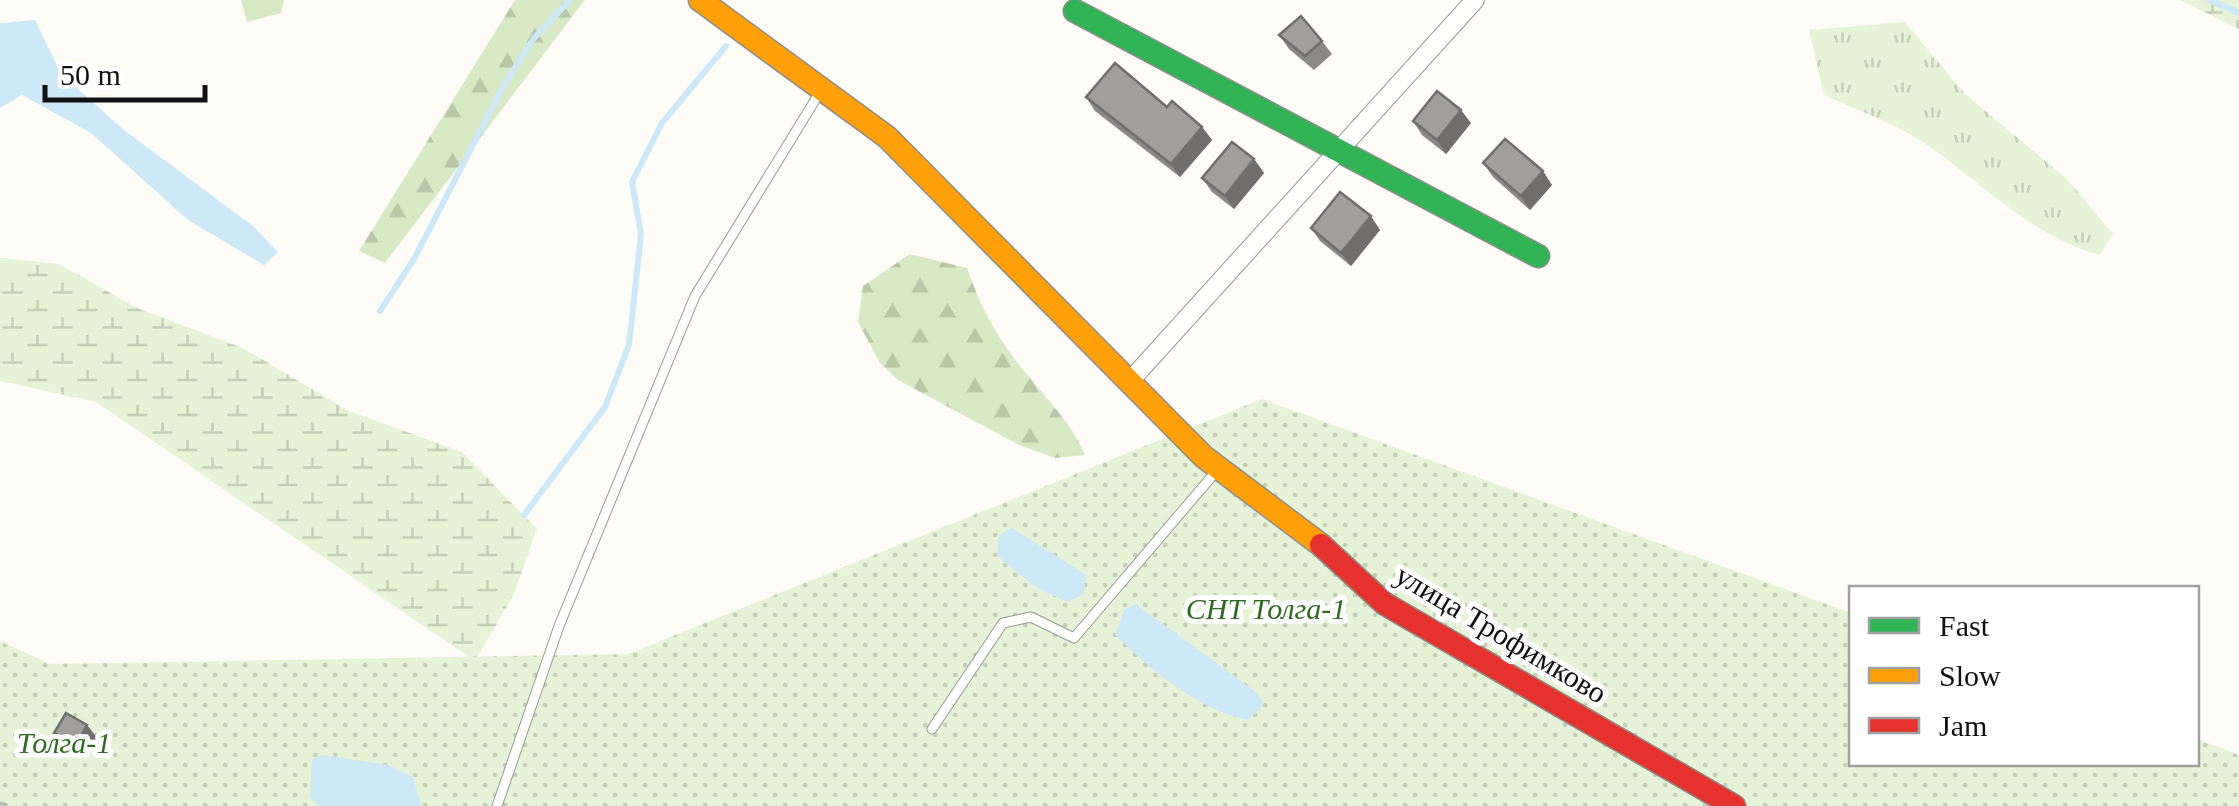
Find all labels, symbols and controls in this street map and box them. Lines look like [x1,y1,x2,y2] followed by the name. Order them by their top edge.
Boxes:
[45,40,205,102] scale bar
[60,58,121,91] text: 50 m
[1390,558,1613,710] street label: улица Трофимково
[1849,586,2199,766] legend
[1186,592,1346,625] park label: СНТ Толга-1
[1939,609,1990,642] text: Fast
[1939,659,2001,692] text: Slow
[1939,709,1987,742] text: Jam
[17,726,111,759] park label: Толга-1

